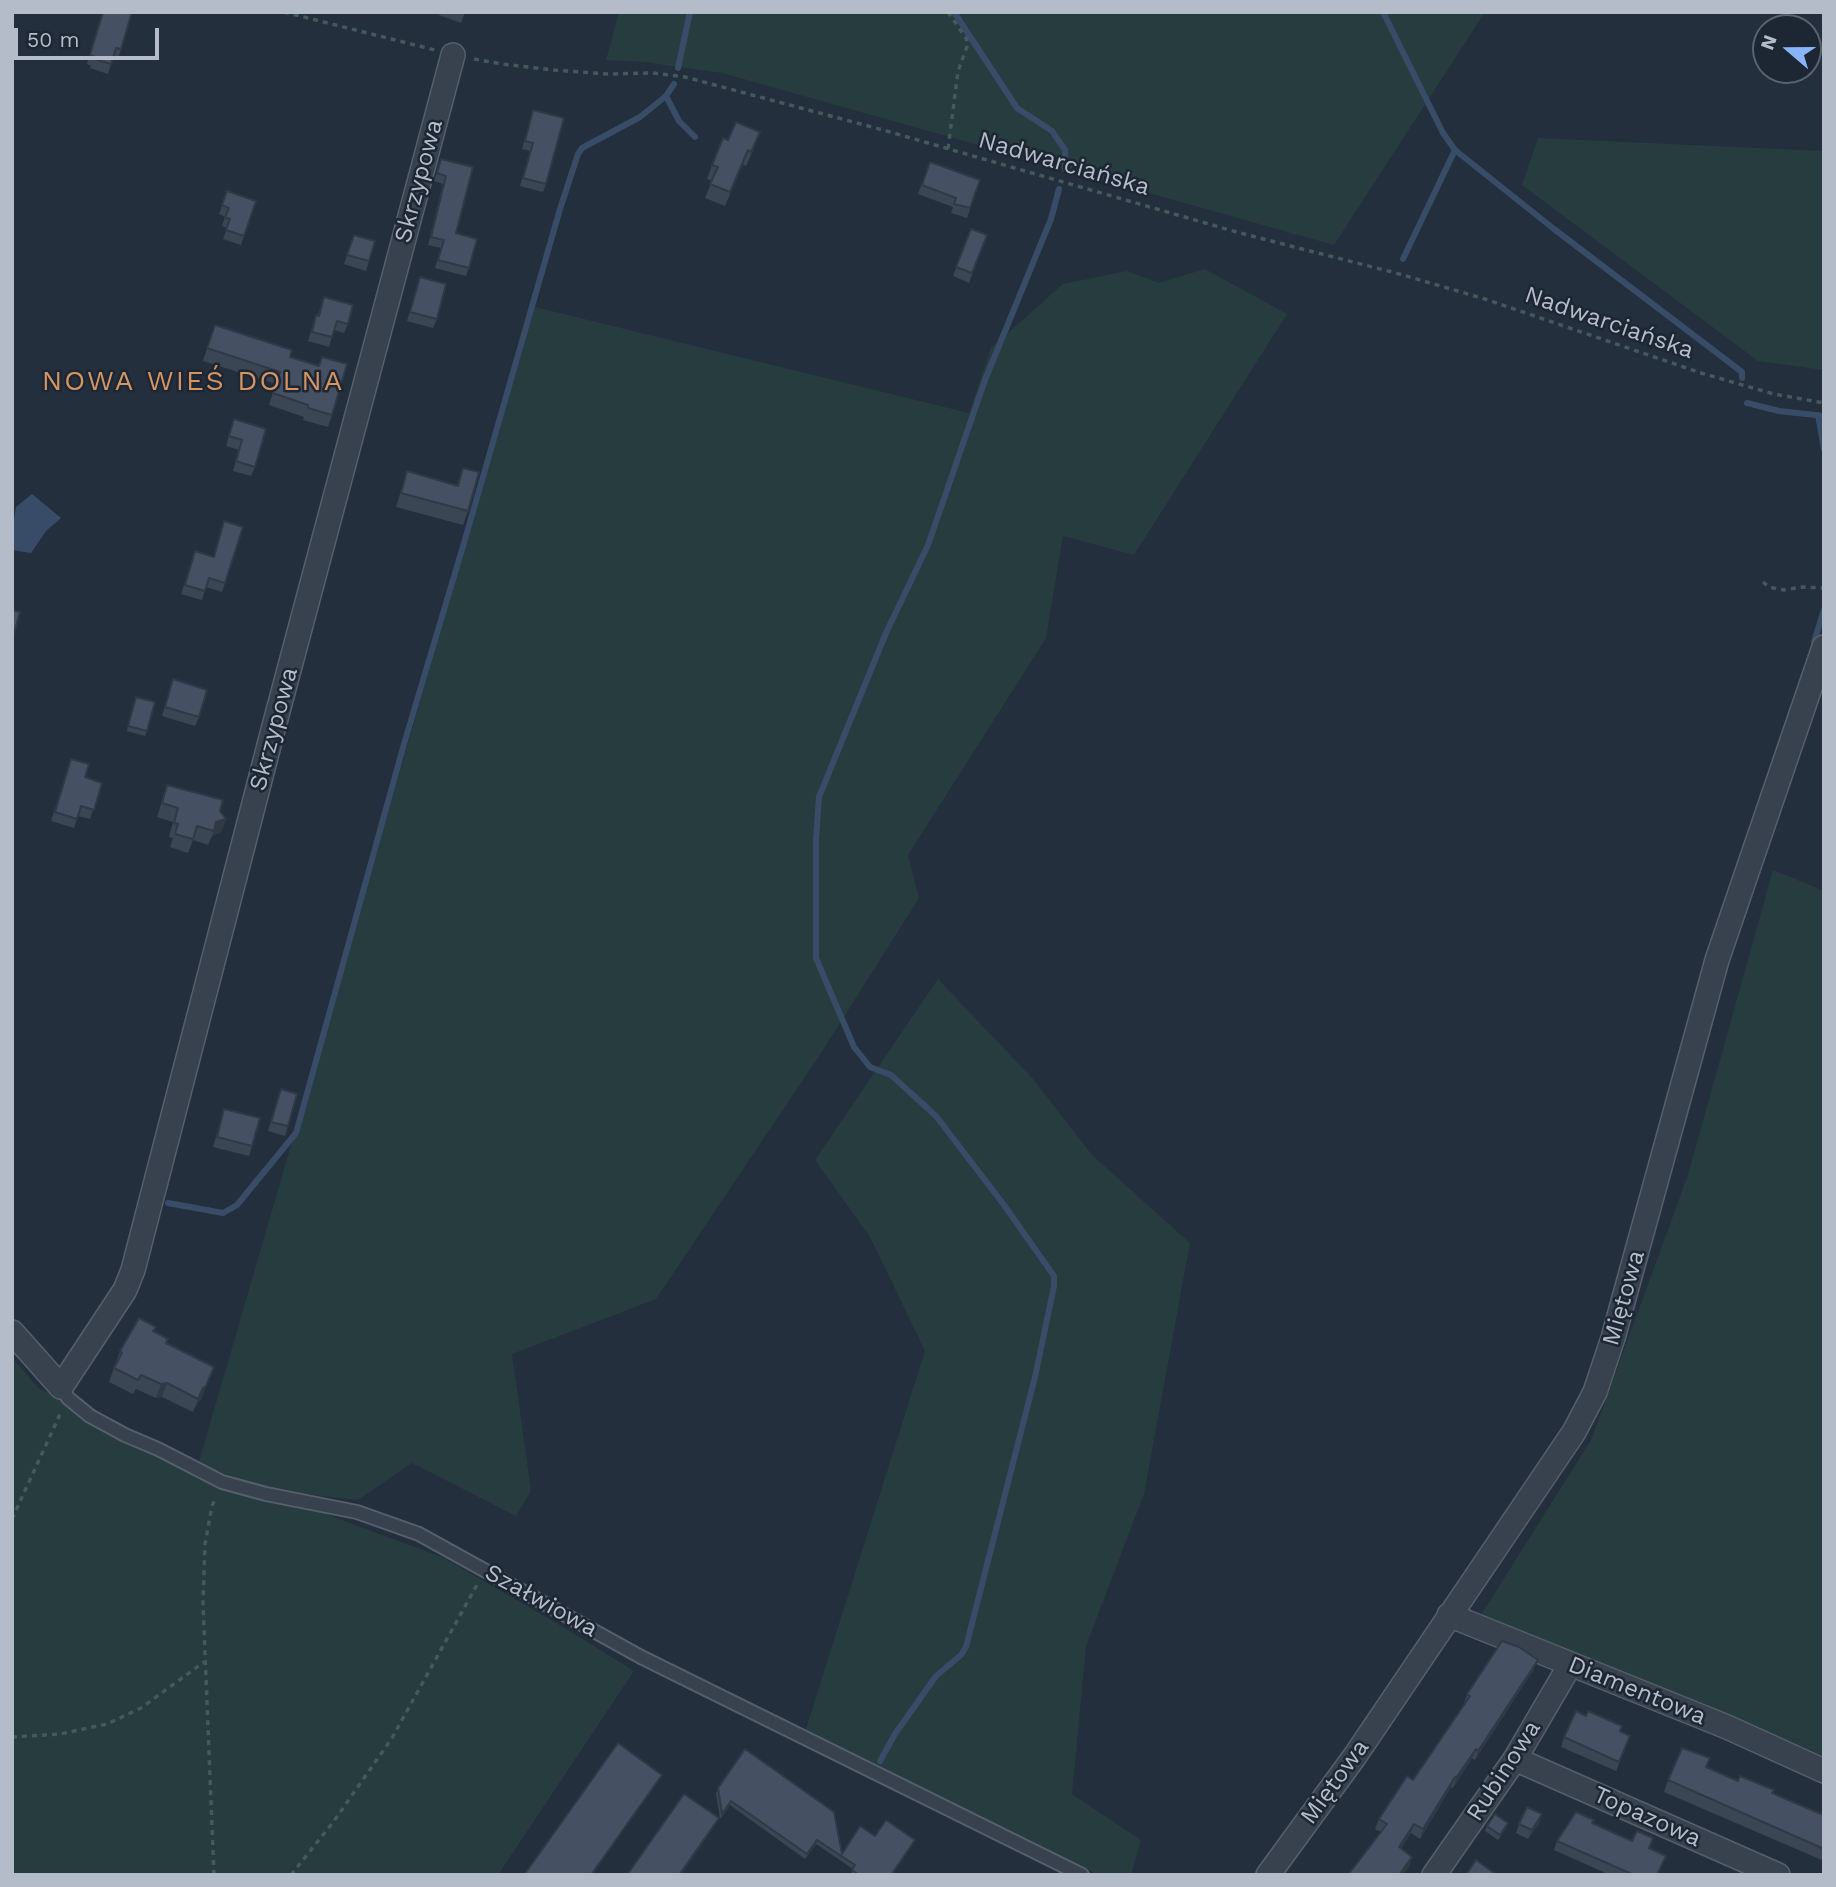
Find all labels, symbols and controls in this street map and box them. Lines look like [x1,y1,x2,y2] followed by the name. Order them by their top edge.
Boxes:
[18,14,163,58] scale bar
[1752,14,1822,84] north arrow
[27,27,79,52] text: 50 m
[1755,32,1782,53] text: N
[389,116,449,246] street label: Skrzypowa
[975,126,1153,202] street label: Nadwarciańska
[1521,281,1697,365] street label: Nadwarciańska
[44,365,342,399] district label: NOWA WIEŚ DOLNA
[244,664,304,794] street label: Skrzypowa
[1597,1247,1651,1349] street label: Miętowa
[480,1558,602,1644] street label: Szałwiowa
[1564,1650,1710,1732] street label: Diamentowa
[1461,1715,1547,1827] street label: Rubinowa
[1295,1734,1375,1830] street label: Miętowa
[1589,1780,1705,1854] street label: Topazowa

